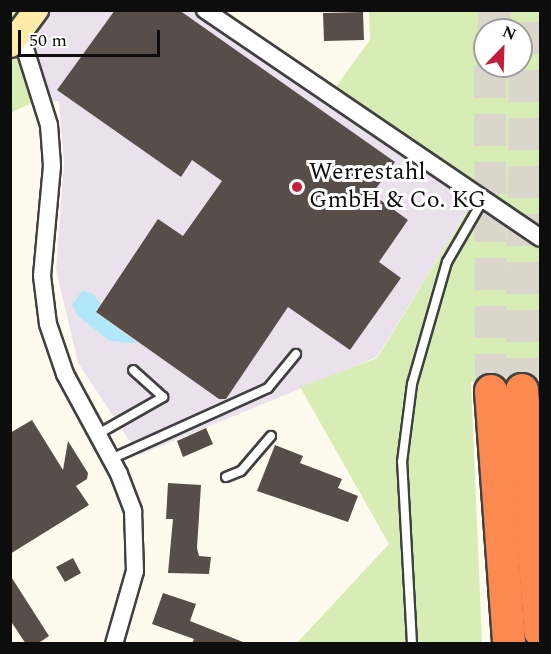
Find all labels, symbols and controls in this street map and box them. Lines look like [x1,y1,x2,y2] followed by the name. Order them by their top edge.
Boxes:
[21,18,164,56] scale bar
[473,18,533,78] north arrow
[499,20,520,47] text: N
[29,27,67,54] text: 50 m
[309,159,486,215] place label: Werrestahl GmbH & Co. KG
[290,180,304,194] marker: Werrestahl GmbH & Co. KG

